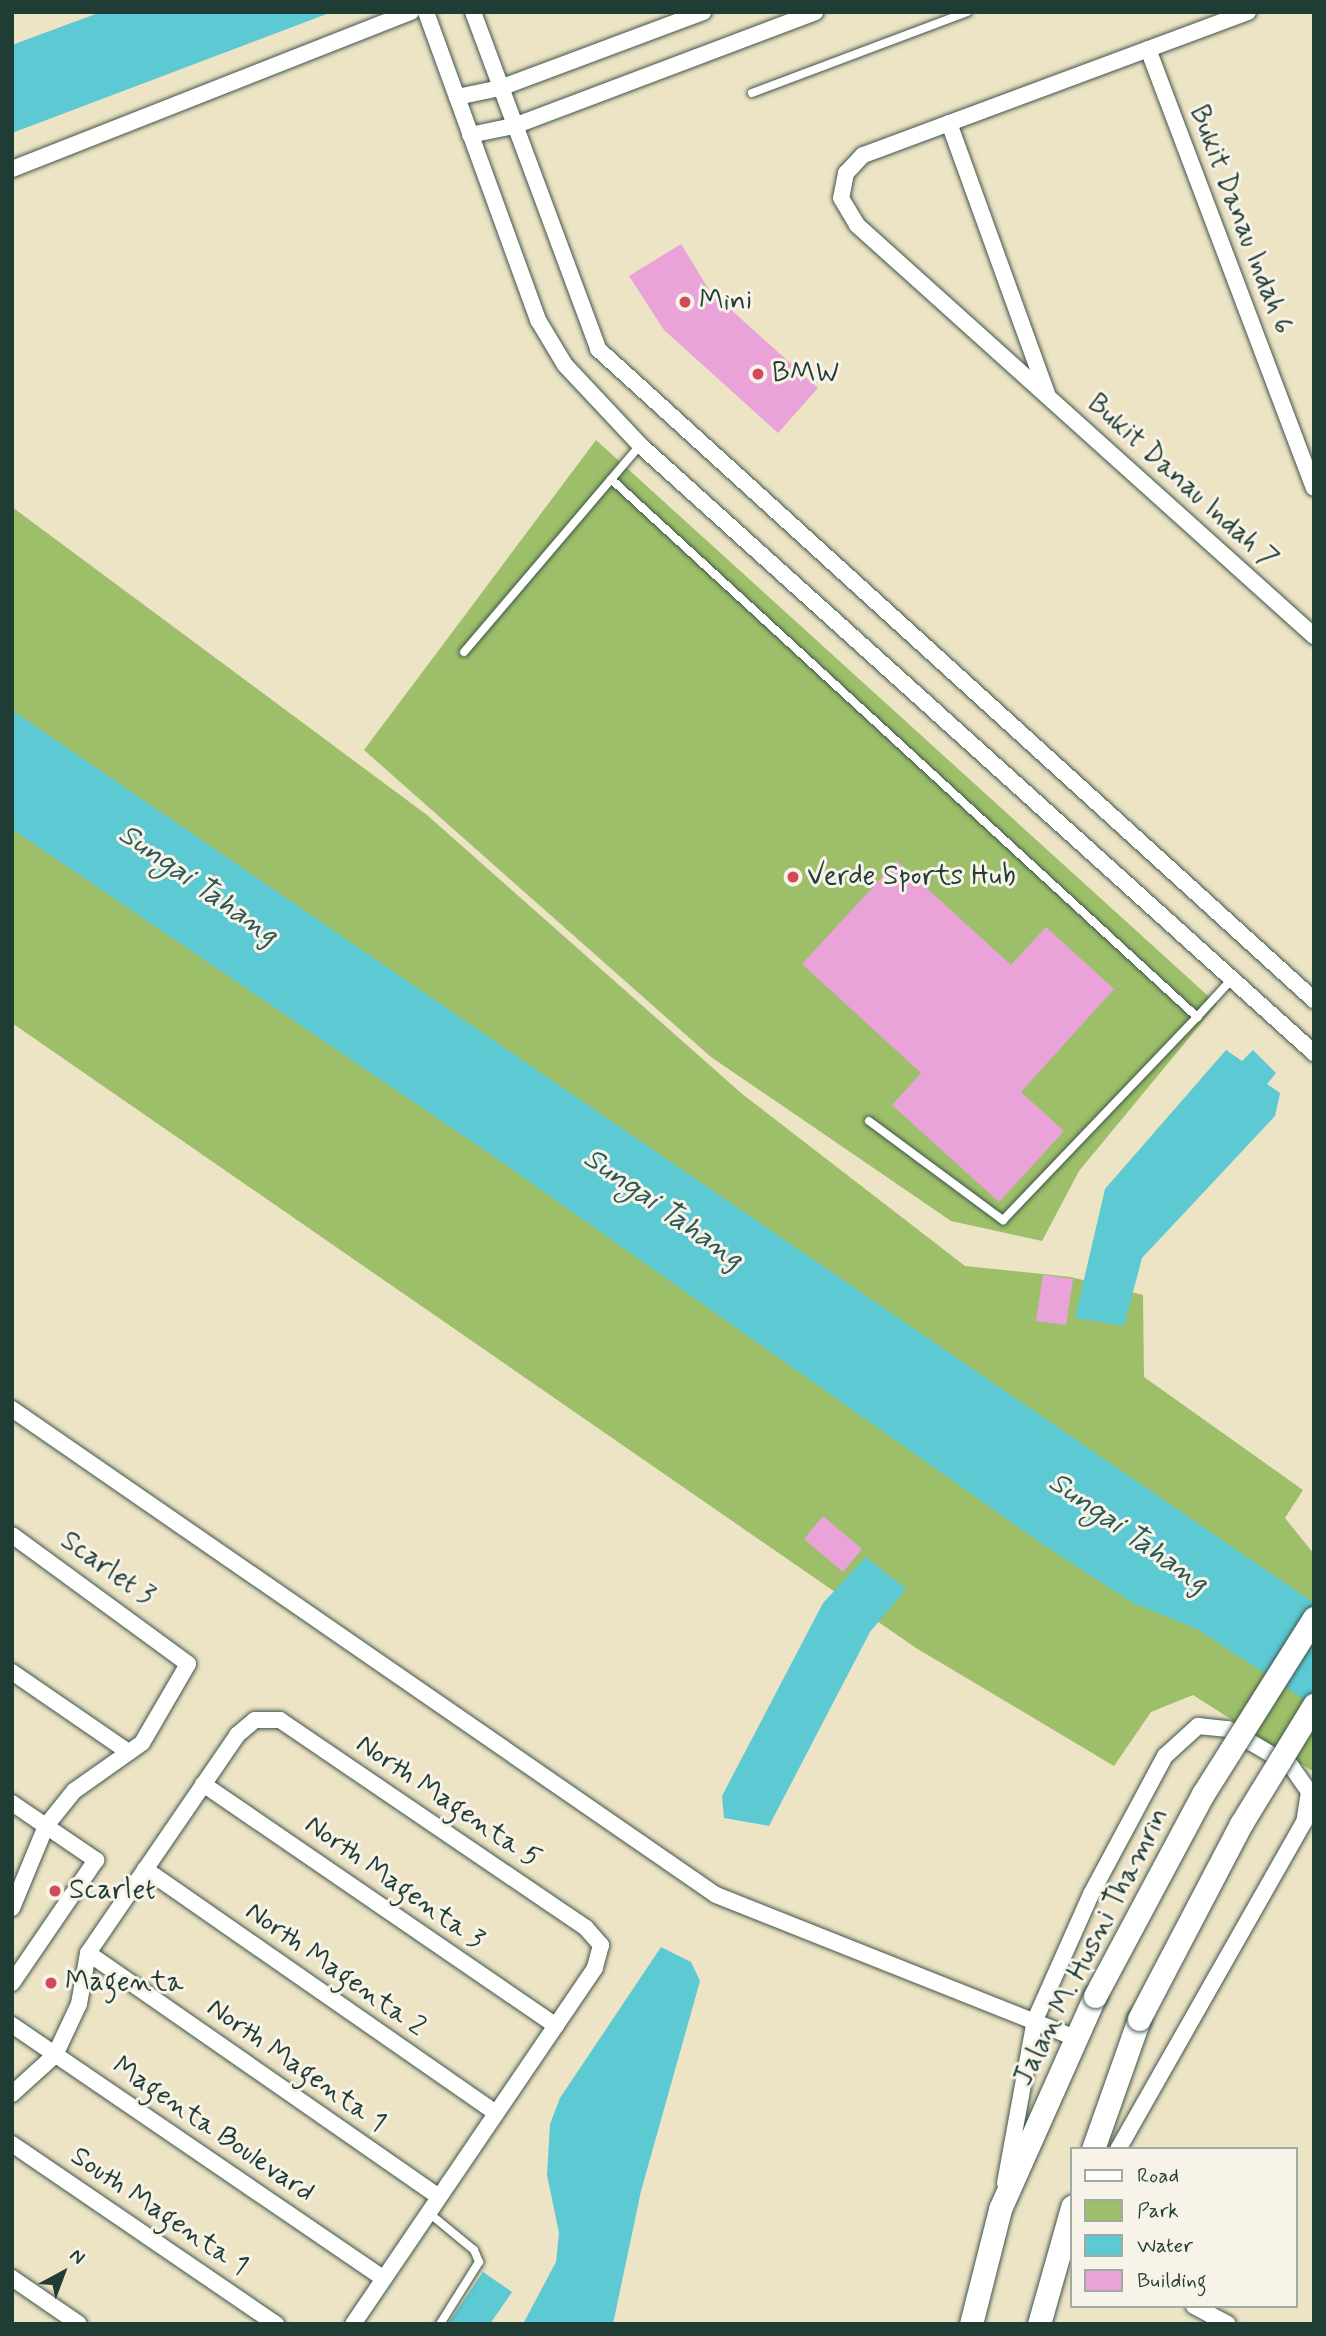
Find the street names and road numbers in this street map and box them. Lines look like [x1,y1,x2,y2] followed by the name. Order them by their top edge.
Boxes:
[1180,97,1300,343] street label: Bukit Danau Indah 6
[1077,385,1287,579] street label: Bukit Danau Indah 7
[54,1525,160,1613] street label: Scarlet 3
[349,1728,547,1876] street label: North Magenta 5
[1008,1803,1176,2091] street label: Jalan M. Husni Thamrin
[298,1809,490,1957] street label: North Magenta 3
[238,1895,432,2045] street label: North Magenta 2
[200,1992,392,2140] street label: North Magenta 1
[105,2050,321,2210] street label: Magenta Boulevard
[64,2140,254,2284] street label: South Magenta 1

